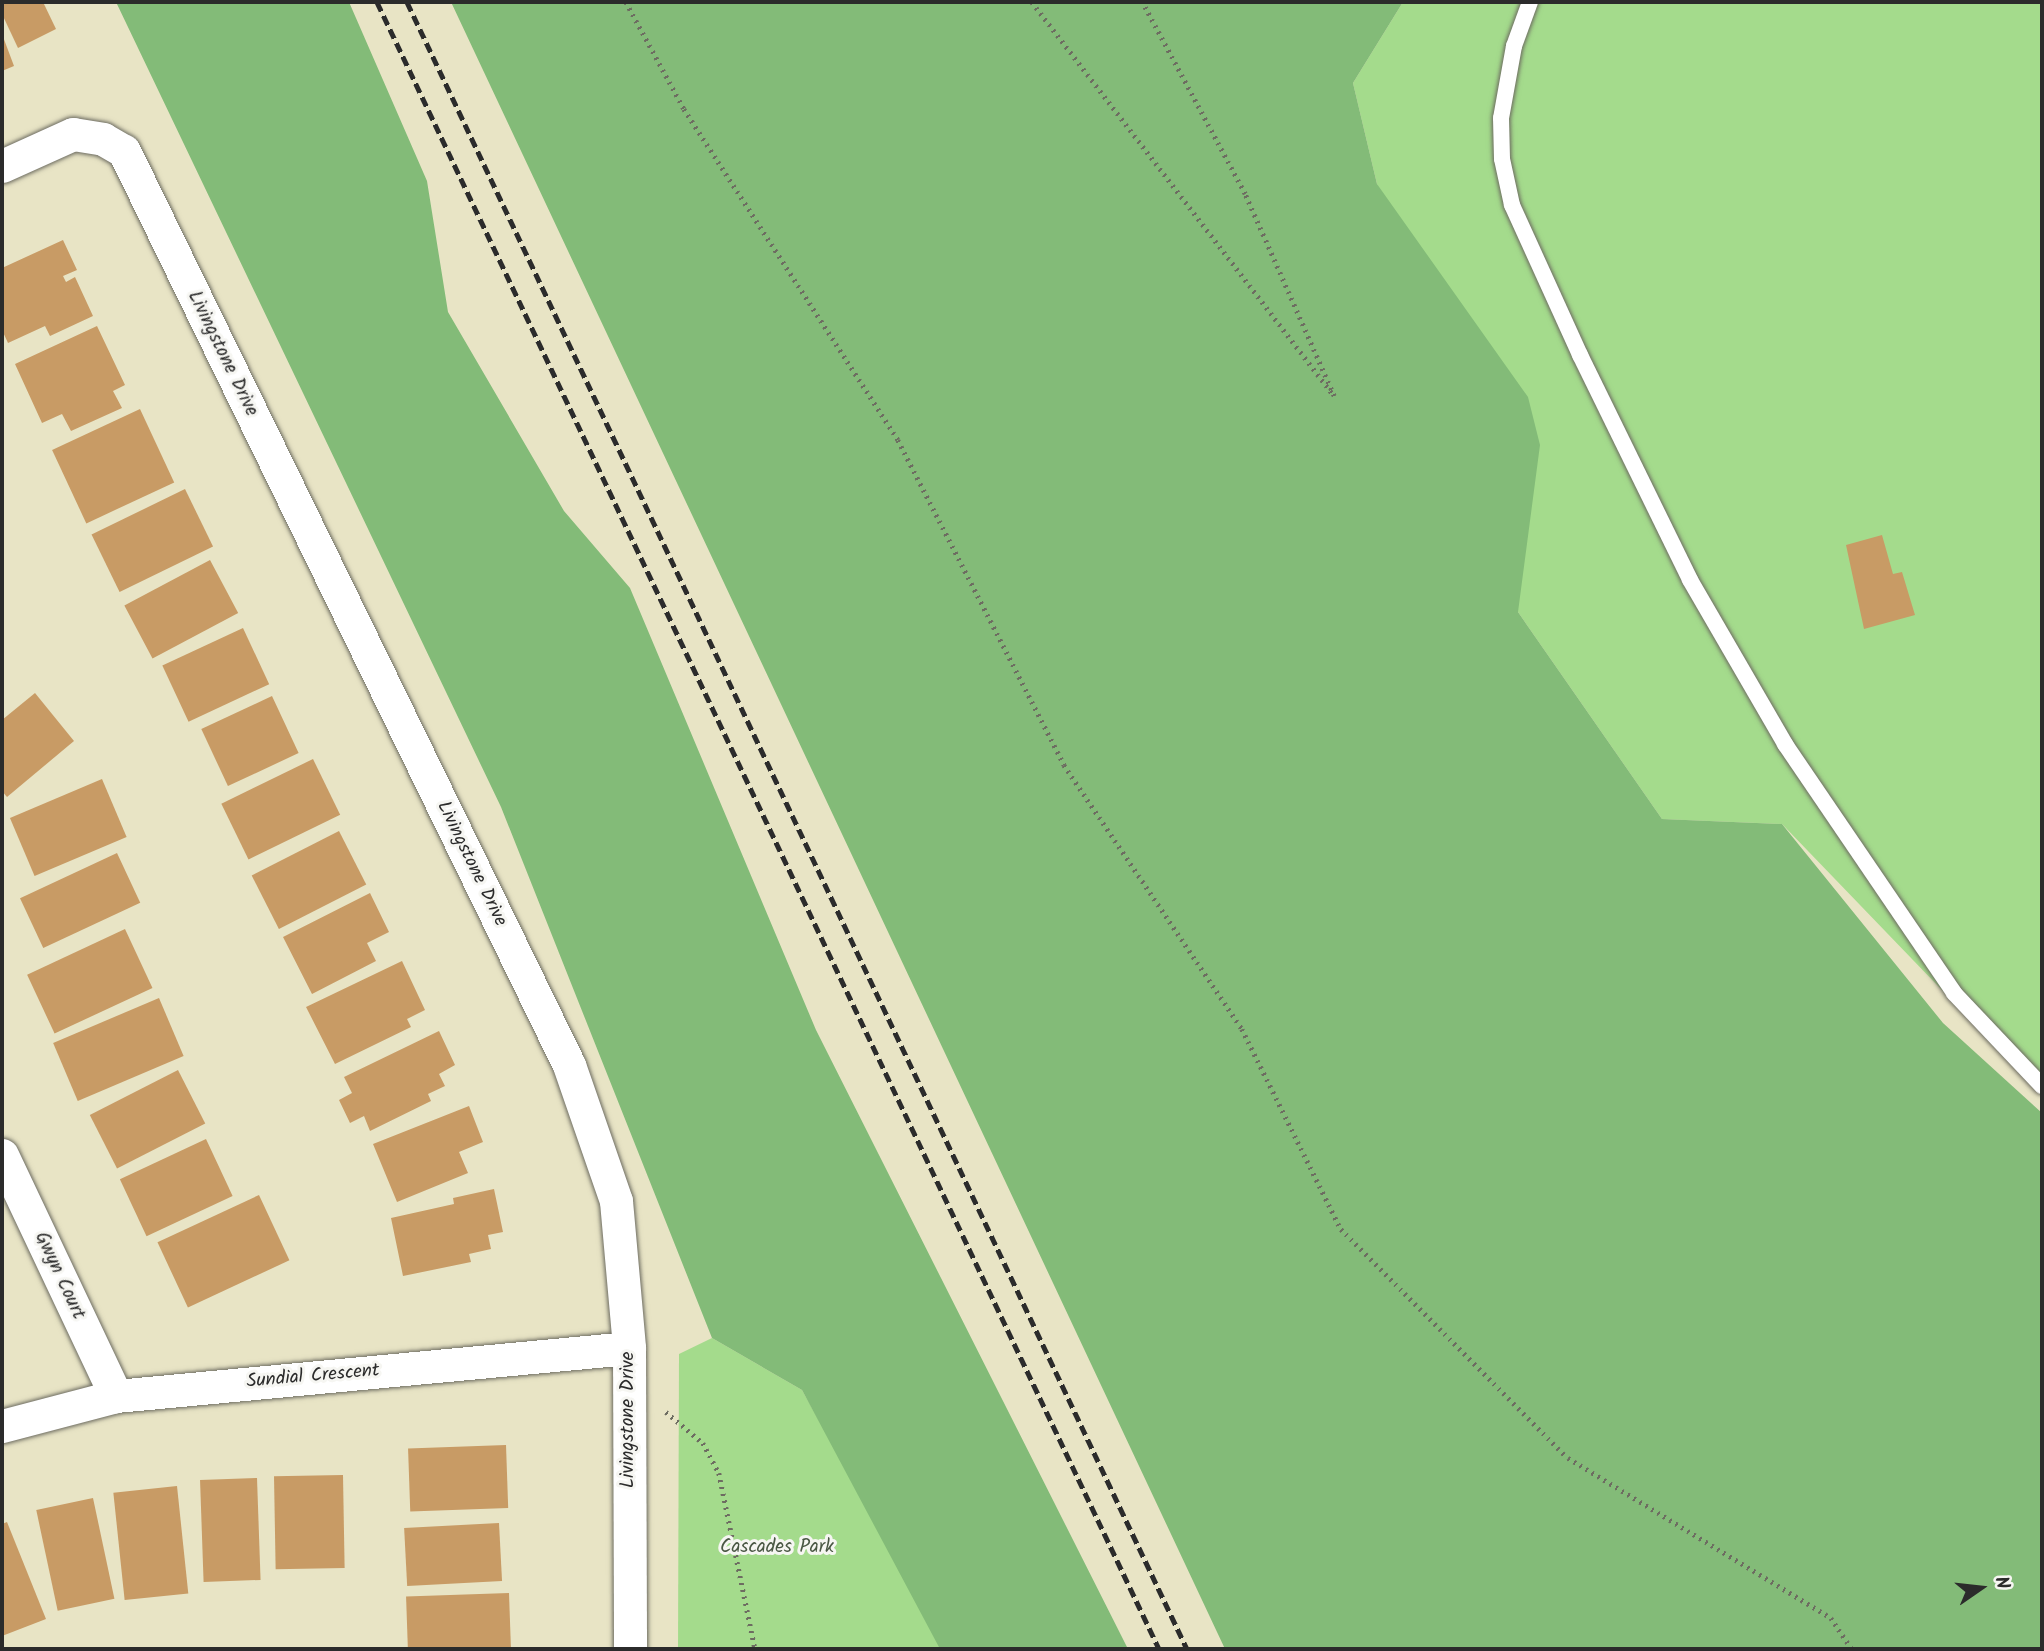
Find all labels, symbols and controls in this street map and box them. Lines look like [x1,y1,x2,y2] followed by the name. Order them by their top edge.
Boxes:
[182,288,262,420] street label: Livingstone Drive
[431,798,511,930] street label: Livingstone Drive
[29,1229,89,1323] street label: Gwyn Court
[618,1352,640,1488] street label: Livingstone Drive
[246,1360,380,1394] street label: Sundial Crescent
[720,1537,834,1559] park label: Cascades Park
[1946,1553,2016,1623] north arrow
[1985,1573,2017,1592] text: N

